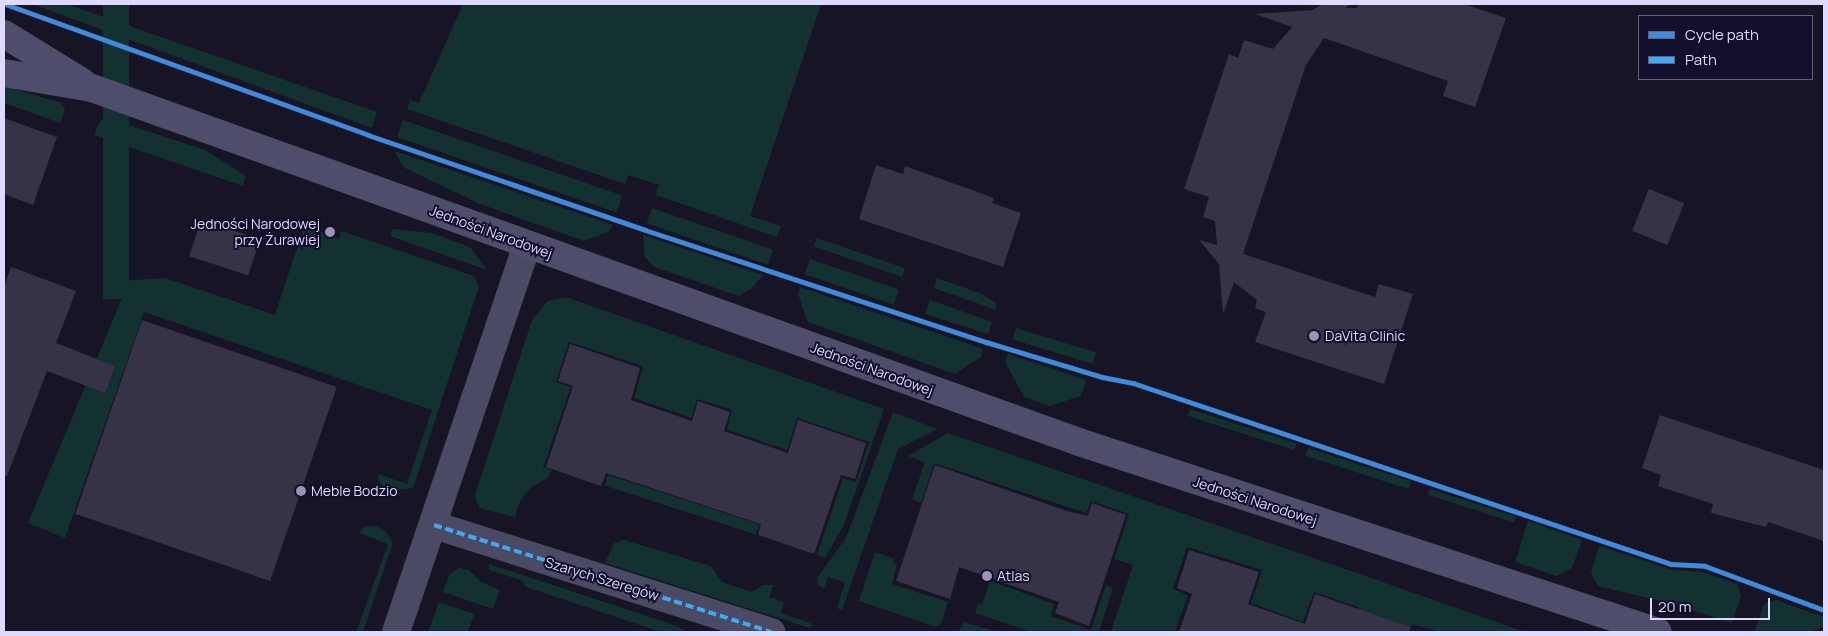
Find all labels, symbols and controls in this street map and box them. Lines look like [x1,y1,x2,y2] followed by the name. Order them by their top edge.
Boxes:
[1638,15,1813,80] legend
[1685,24,1759,45] text: Cycle path
[1685,49,1717,70] text: Path
[427,202,555,262] street label: Jedności Narodowej
[191,216,320,248] place label: Jedności Narodowej przy Żurawiej
[324,226,336,238] marker: Jedności Narodowej przy Żurawiej
[1325,328,1405,344] place label: DaVita Clinic
[1307,329,1321,343] marker: DaVita Clinic
[808,339,936,399] street label: Jedności Narodowej
[1191,473,1319,529] street label: Jedności Narodowej
[311,483,398,499] place label: Meble Bodzio
[295,485,307,497] marker: Meble Bodzio
[543,554,661,604] street label: Szarych Szeregów
[997,568,1030,584] place label: Atlas
[981,570,993,582] marker: Atlas
[1653,588,1773,620] scale bar
[1658,596,1691,617] text: 20 m

